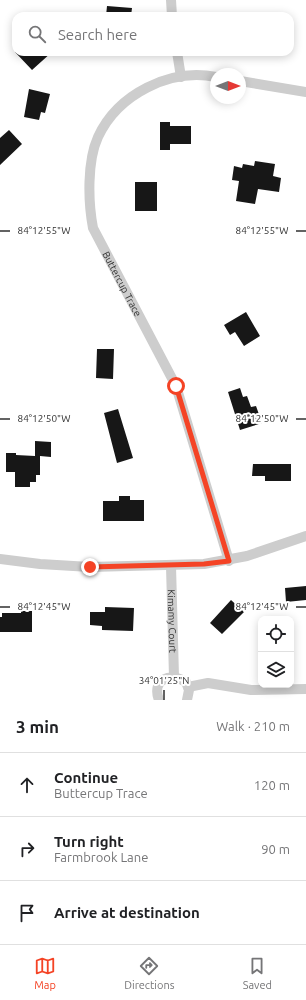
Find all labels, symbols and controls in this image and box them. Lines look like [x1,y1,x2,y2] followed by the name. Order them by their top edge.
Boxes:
[12,12,294,56] search box
[26,23,48,45] icon: search
[58,26,137,43] text: Search here
[210,68,246,104] north arrow
[18,225,70,236] text: 84°12'55"W
[236,225,288,236] text: 84°12'55"W
[100,249,143,318] street label: Buttercup Trace
[167,377,185,395] route start
[18,413,70,424] text: 84°12'50"W
[236,413,288,424] text: 84°12'50"W
[81,558,99,576] route end
[166,589,178,653] street label: Kimamy Court
[18,601,70,612] text: 84°12'45"W
[236,601,288,612] text: 84°12'45"W
[258,616,294,688] map controls
[258,616,294,652] button: locate
[258,652,294,688] button: layers
[139,675,189,686] text: 34°01'25"N
[16,717,59,736] text: 3 min
[216,719,290,733] text: Walk · 210 m
[54,769,118,786] text: Continue
[16,774,38,796] icon: ahead
[254,778,290,792] text: 120 m
[54,786,148,800] text: Buttercup Trace
[54,833,124,850] text: Turn right
[16,838,38,860] icon: right
[261,842,290,856] text: 90 m
[54,850,148,864] text: Farmbrook Lane
[16,902,38,924] icon: arrive
[54,904,200,921] text: Arrive at destination
[34,955,56,991] tab: Map
[124,955,174,991] tab: Directions
[243,955,272,991] tab: Saved

